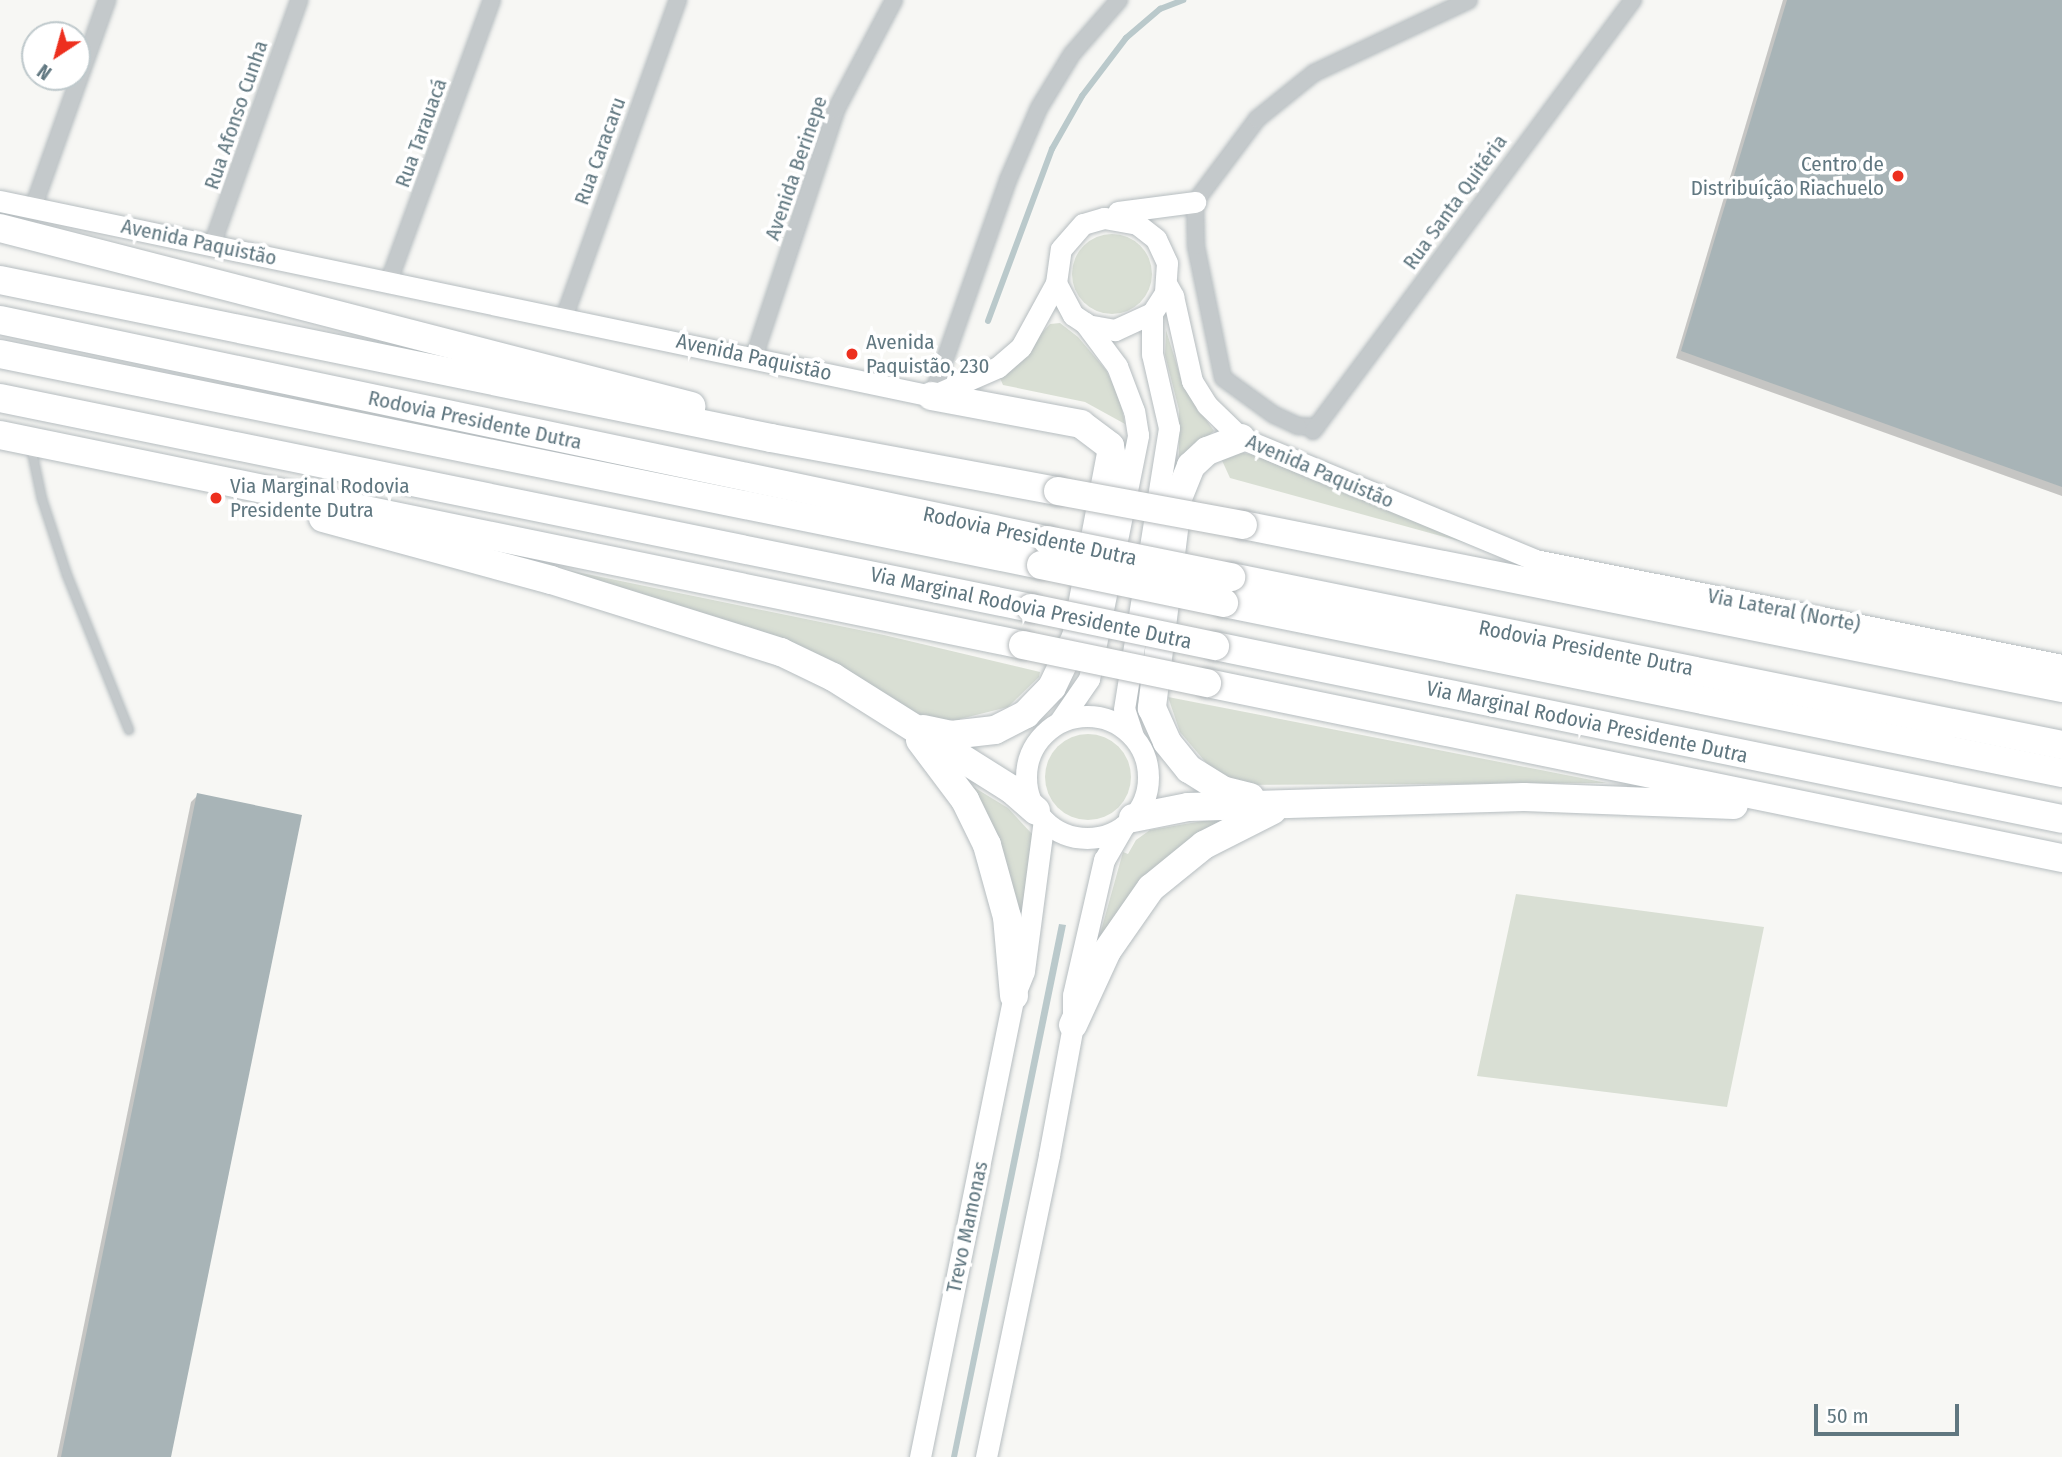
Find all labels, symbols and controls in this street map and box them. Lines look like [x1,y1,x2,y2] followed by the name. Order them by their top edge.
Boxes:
[21,21,91,91] north arrow
[199,37,273,193] street label: Rua Afonso Cunha
[33,59,56,84] text: N
[390,75,452,191] street label: Rua Tarauacá
[760,93,832,243] street label: Avenida Berinepe
[569,94,631,208] street label: Rua Caracaru
[1398,130,1512,274] street label: Rua Santa Quitéria
[1691,151,1884,201] place label: Centro de Distribuíção Riachuelo
[1890,168,1906,184] marker: Centro de Distribuíção Riachuelo
[119,213,279,271] street label: Avenida Paquistão
[674,328,834,386] street label: Avenida Paquistão
[866,329,989,379] place label: Avenida Paquistão, 230
[844,346,860,362] marker: Avenida Paquistão, 230
[366,385,584,455] street label: Rodovia Presidente Dutra
[1242,428,1398,514] street label: Avenida Paquistão
[230,473,410,523] place label: Via Marginal Rodovia Presidente Dutra
[208,490,224,506] marker: Via Marginal Rodovia Presidente Dutra
[921,501,1139,571] street label: Rodovia Presidente Dutra
[868,562,1194,654] street label: Via Marginal Rodovia Presidente Dutra
[1705,583,1863,637] street label: Via Lateral (Norte)
[1477,615,1695,681] street label: Rodovia Presidente Dutra
[1424,676,1750,768] street label: Via Marginal Rodovia Presidente Dutra
[941,1159,993,1295] street label: Trevo Mamonas
[1817,1390,1962,1434] scale bar
[1827,1403,1869,1429] text: 50 m

